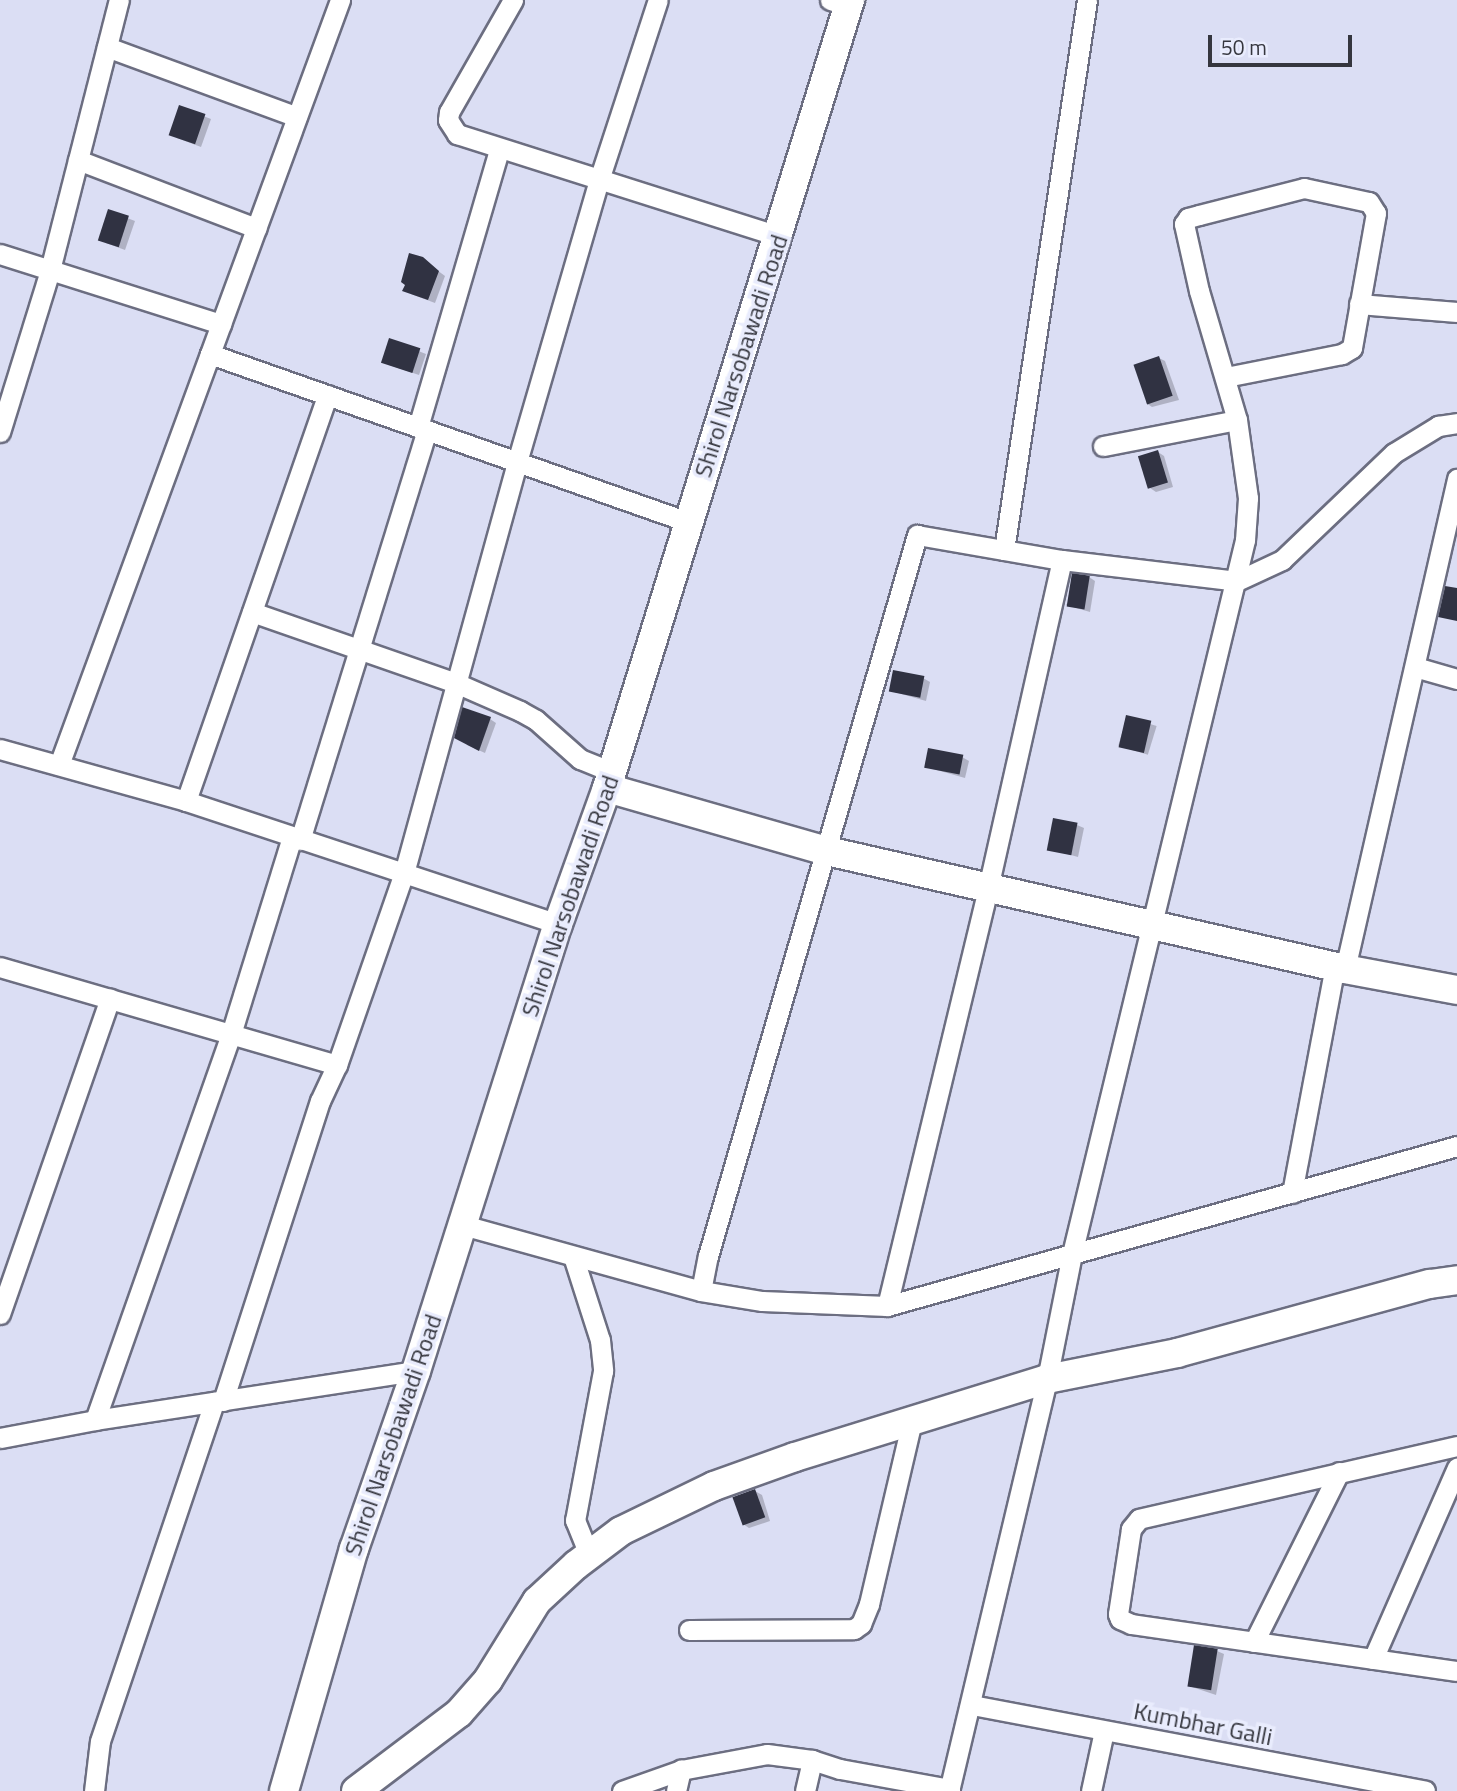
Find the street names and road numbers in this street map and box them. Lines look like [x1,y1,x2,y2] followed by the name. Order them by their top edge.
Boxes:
[688,231,794,481] street label: Shirol Narsobawadi Road
[515,772,625,1020] street label: Shirol Narsobawadi Road
[338,1311,448,1559] street label: Shirol Narsobawadi Road
[1131,1696,1275,1752] street label: Kumbhar Galli

